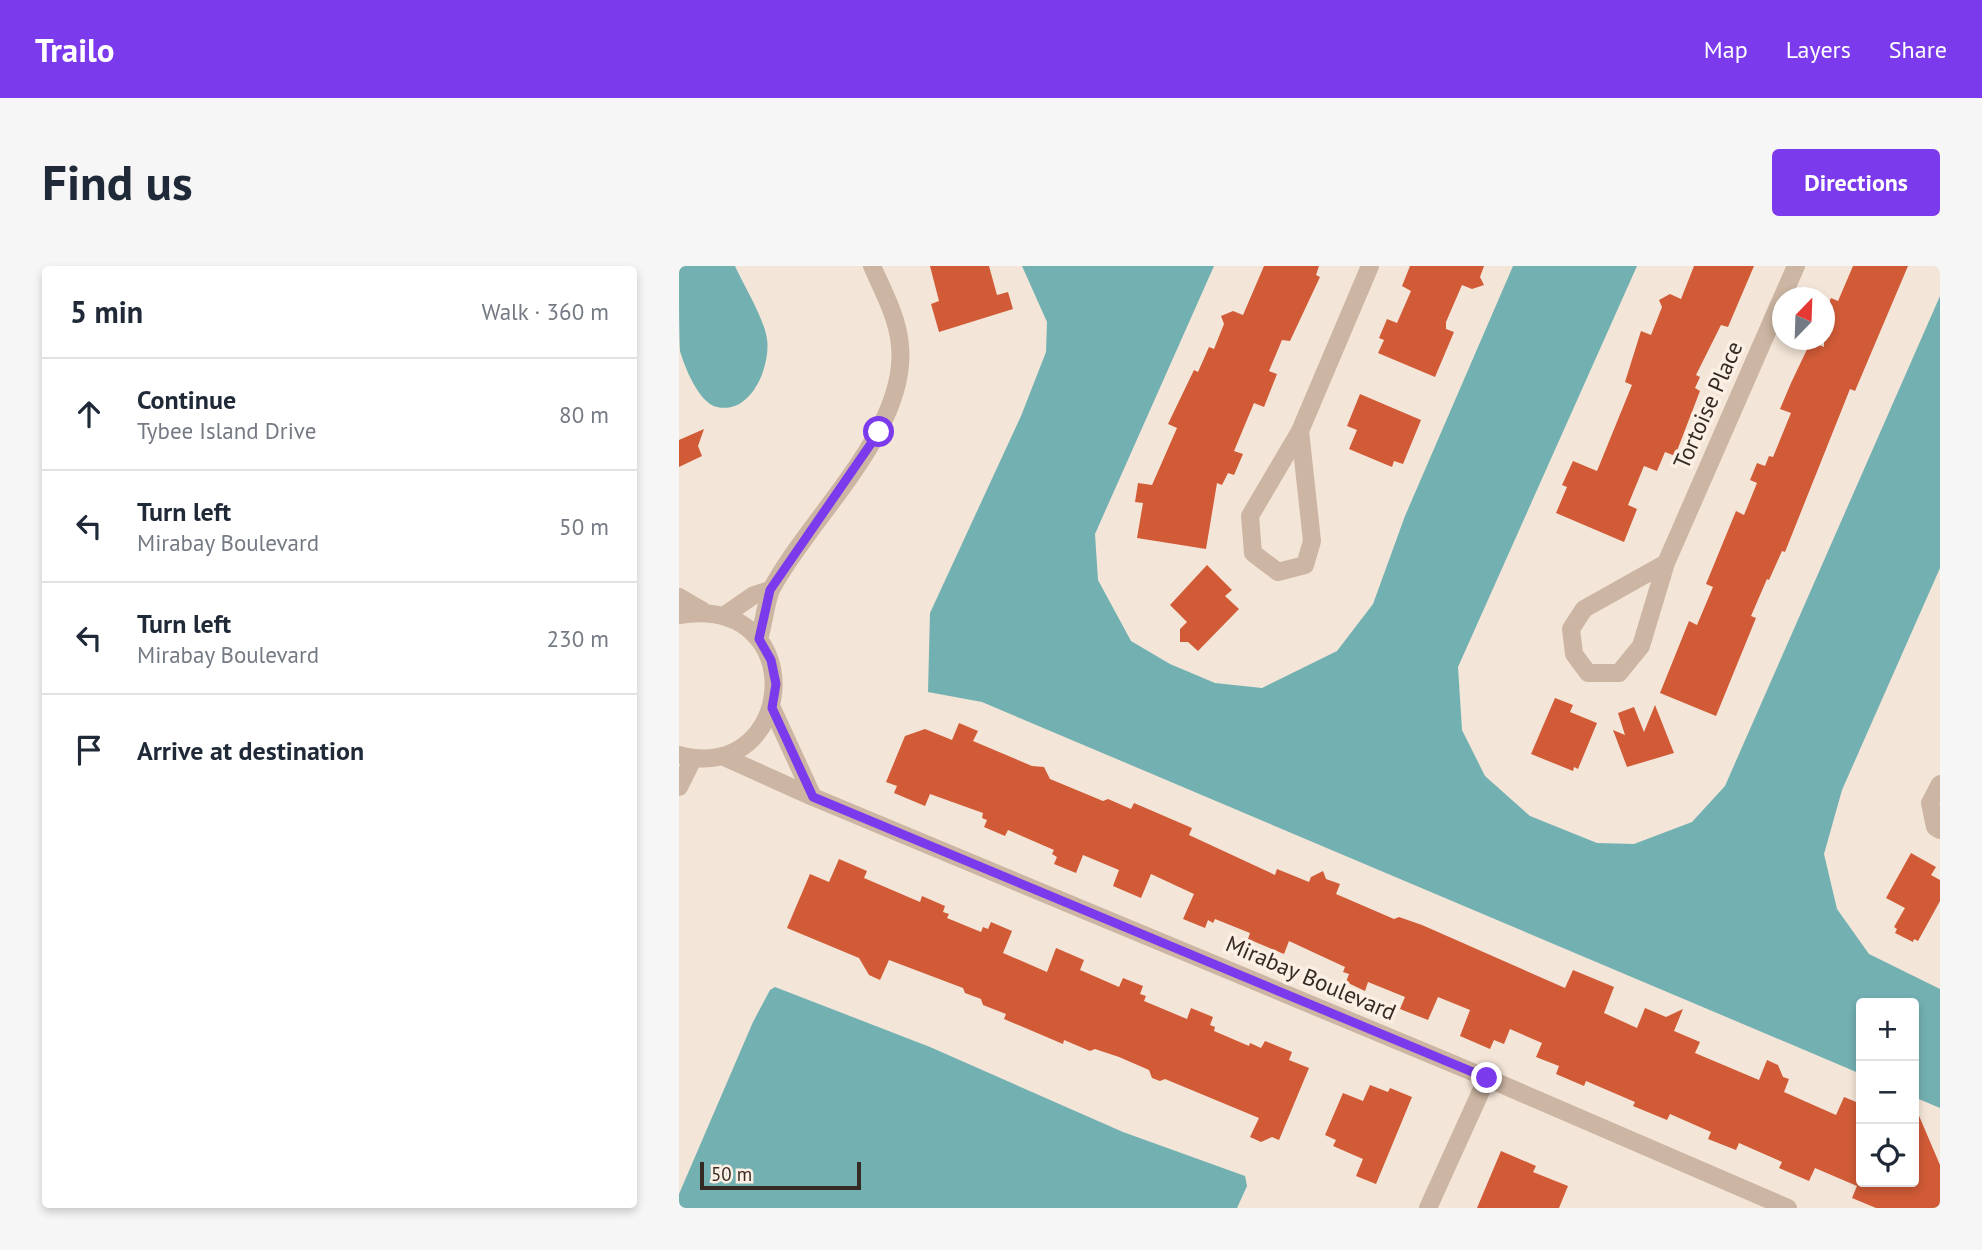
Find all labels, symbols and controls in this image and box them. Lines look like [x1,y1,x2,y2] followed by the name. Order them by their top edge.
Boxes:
[35,28,115,71] text: Trailo
[1704,34,1748,65] text: Map
[1786,34,1851,65] text: Layers
[1889,34,1947,65] text: Share
[1772,149,1940,216] button: Directions
[42,150,193,214] text: Find us
[1772,287,1835,350] north arrow
[70,292,143,331] text: 5 min
[482,297,609,326] text: Walk · 360 m
[1666,336,1749,473] street label: Tortoise Place
[137,383,236,416] text: Continue
[70,395,108,433] icon: ahead
[559,400,609,429] text: 80 m
[137,416,316,445] text: Tybee Island Drive
[863,416,894,447] route start
[137,495,231,528] text: Turn left
[70,507,108,545] icon: left
[559,512,609,541] text: 50 m
[137,528,319,557] text: Mirabay Boulevard
[137,607,231,640] text: Turn left
[70,619,108,657] icon: left
[547,624,609,653] text: 230 m
[137,640,319,669] text: Mirabay Boulevard
[70,731,108,769] icon: arrive
[137,734,364,767] text: Arrive at destination
[1222,929,1401,1026] street label: Mirabay Boulevard
[1856,998,1919,1187] map controls
[1856,998,1919,1061] button: +
[1856,1061,1919,1124] button: −
[1471,1062,1502,1093] route end
[1856,1124,1919,1187] button: locate
[700,1159,861,1191] scale bar
[711,1162,752,1186] text: 50 m

